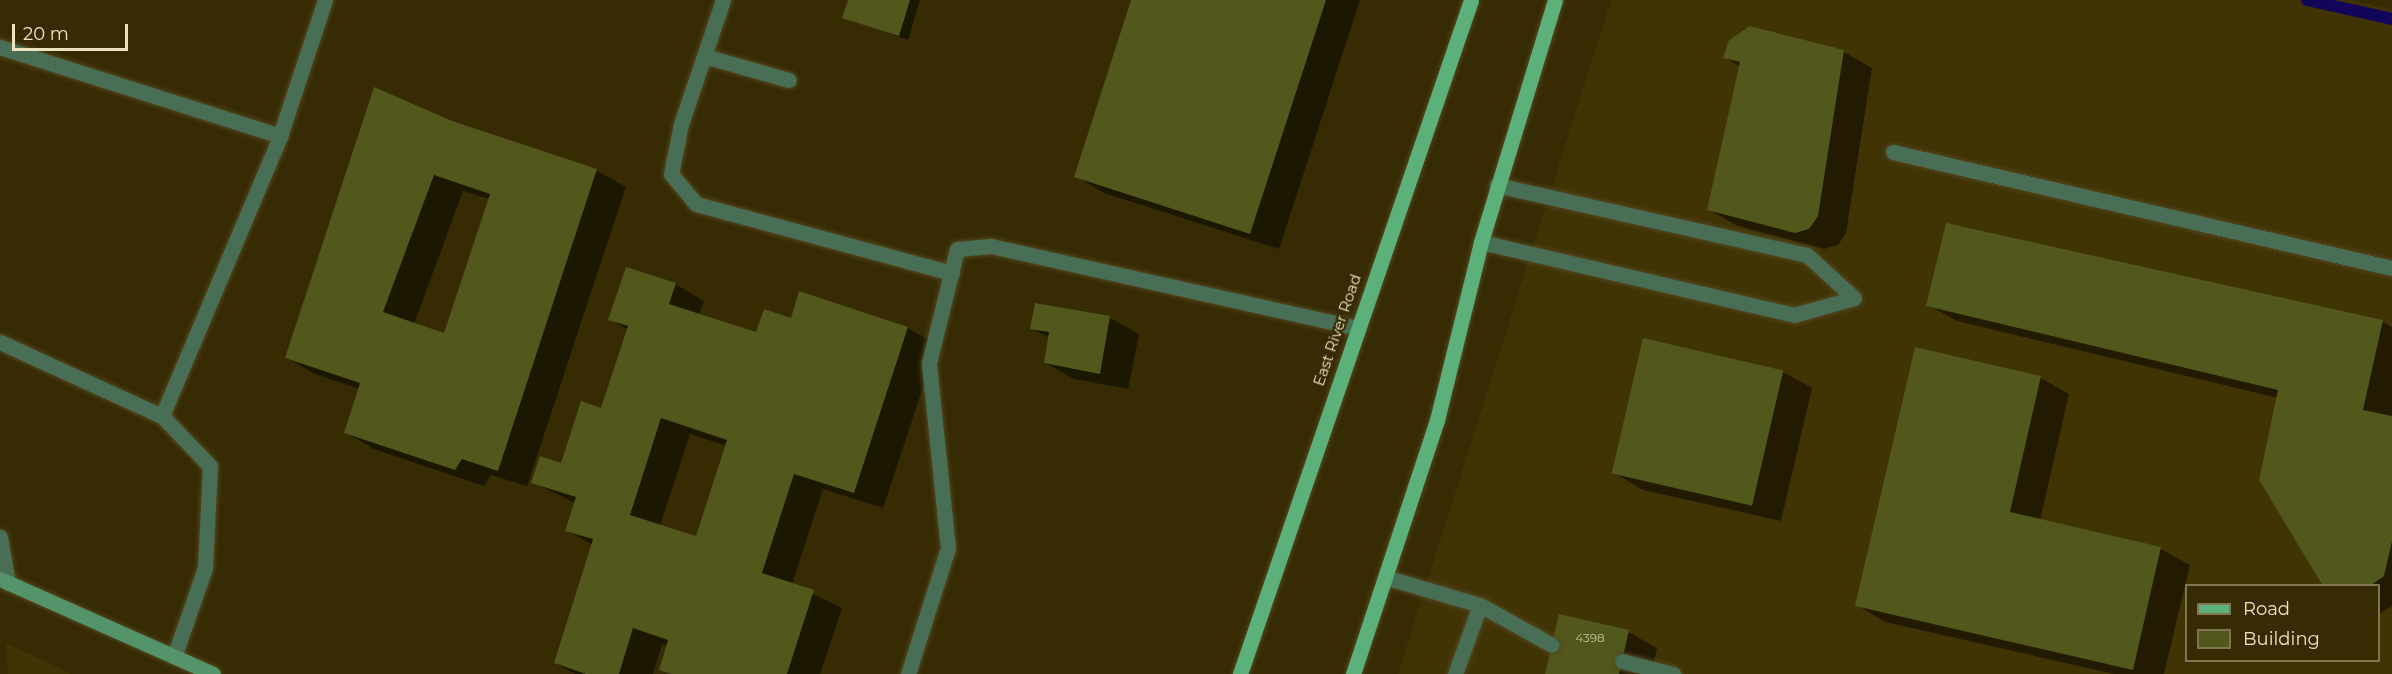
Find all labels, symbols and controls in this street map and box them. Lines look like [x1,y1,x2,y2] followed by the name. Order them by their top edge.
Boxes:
[15,12,130,50] scale bar
[23,23,69,45] text: 20 m
[1309,272,1365,388] street label: East River Road
[2185,584,2380,662] legend
[2243,598,2290,620] text: Road
[2243,628,2320,650] text: Building
[1575,631,1605,645] house number: 4398

